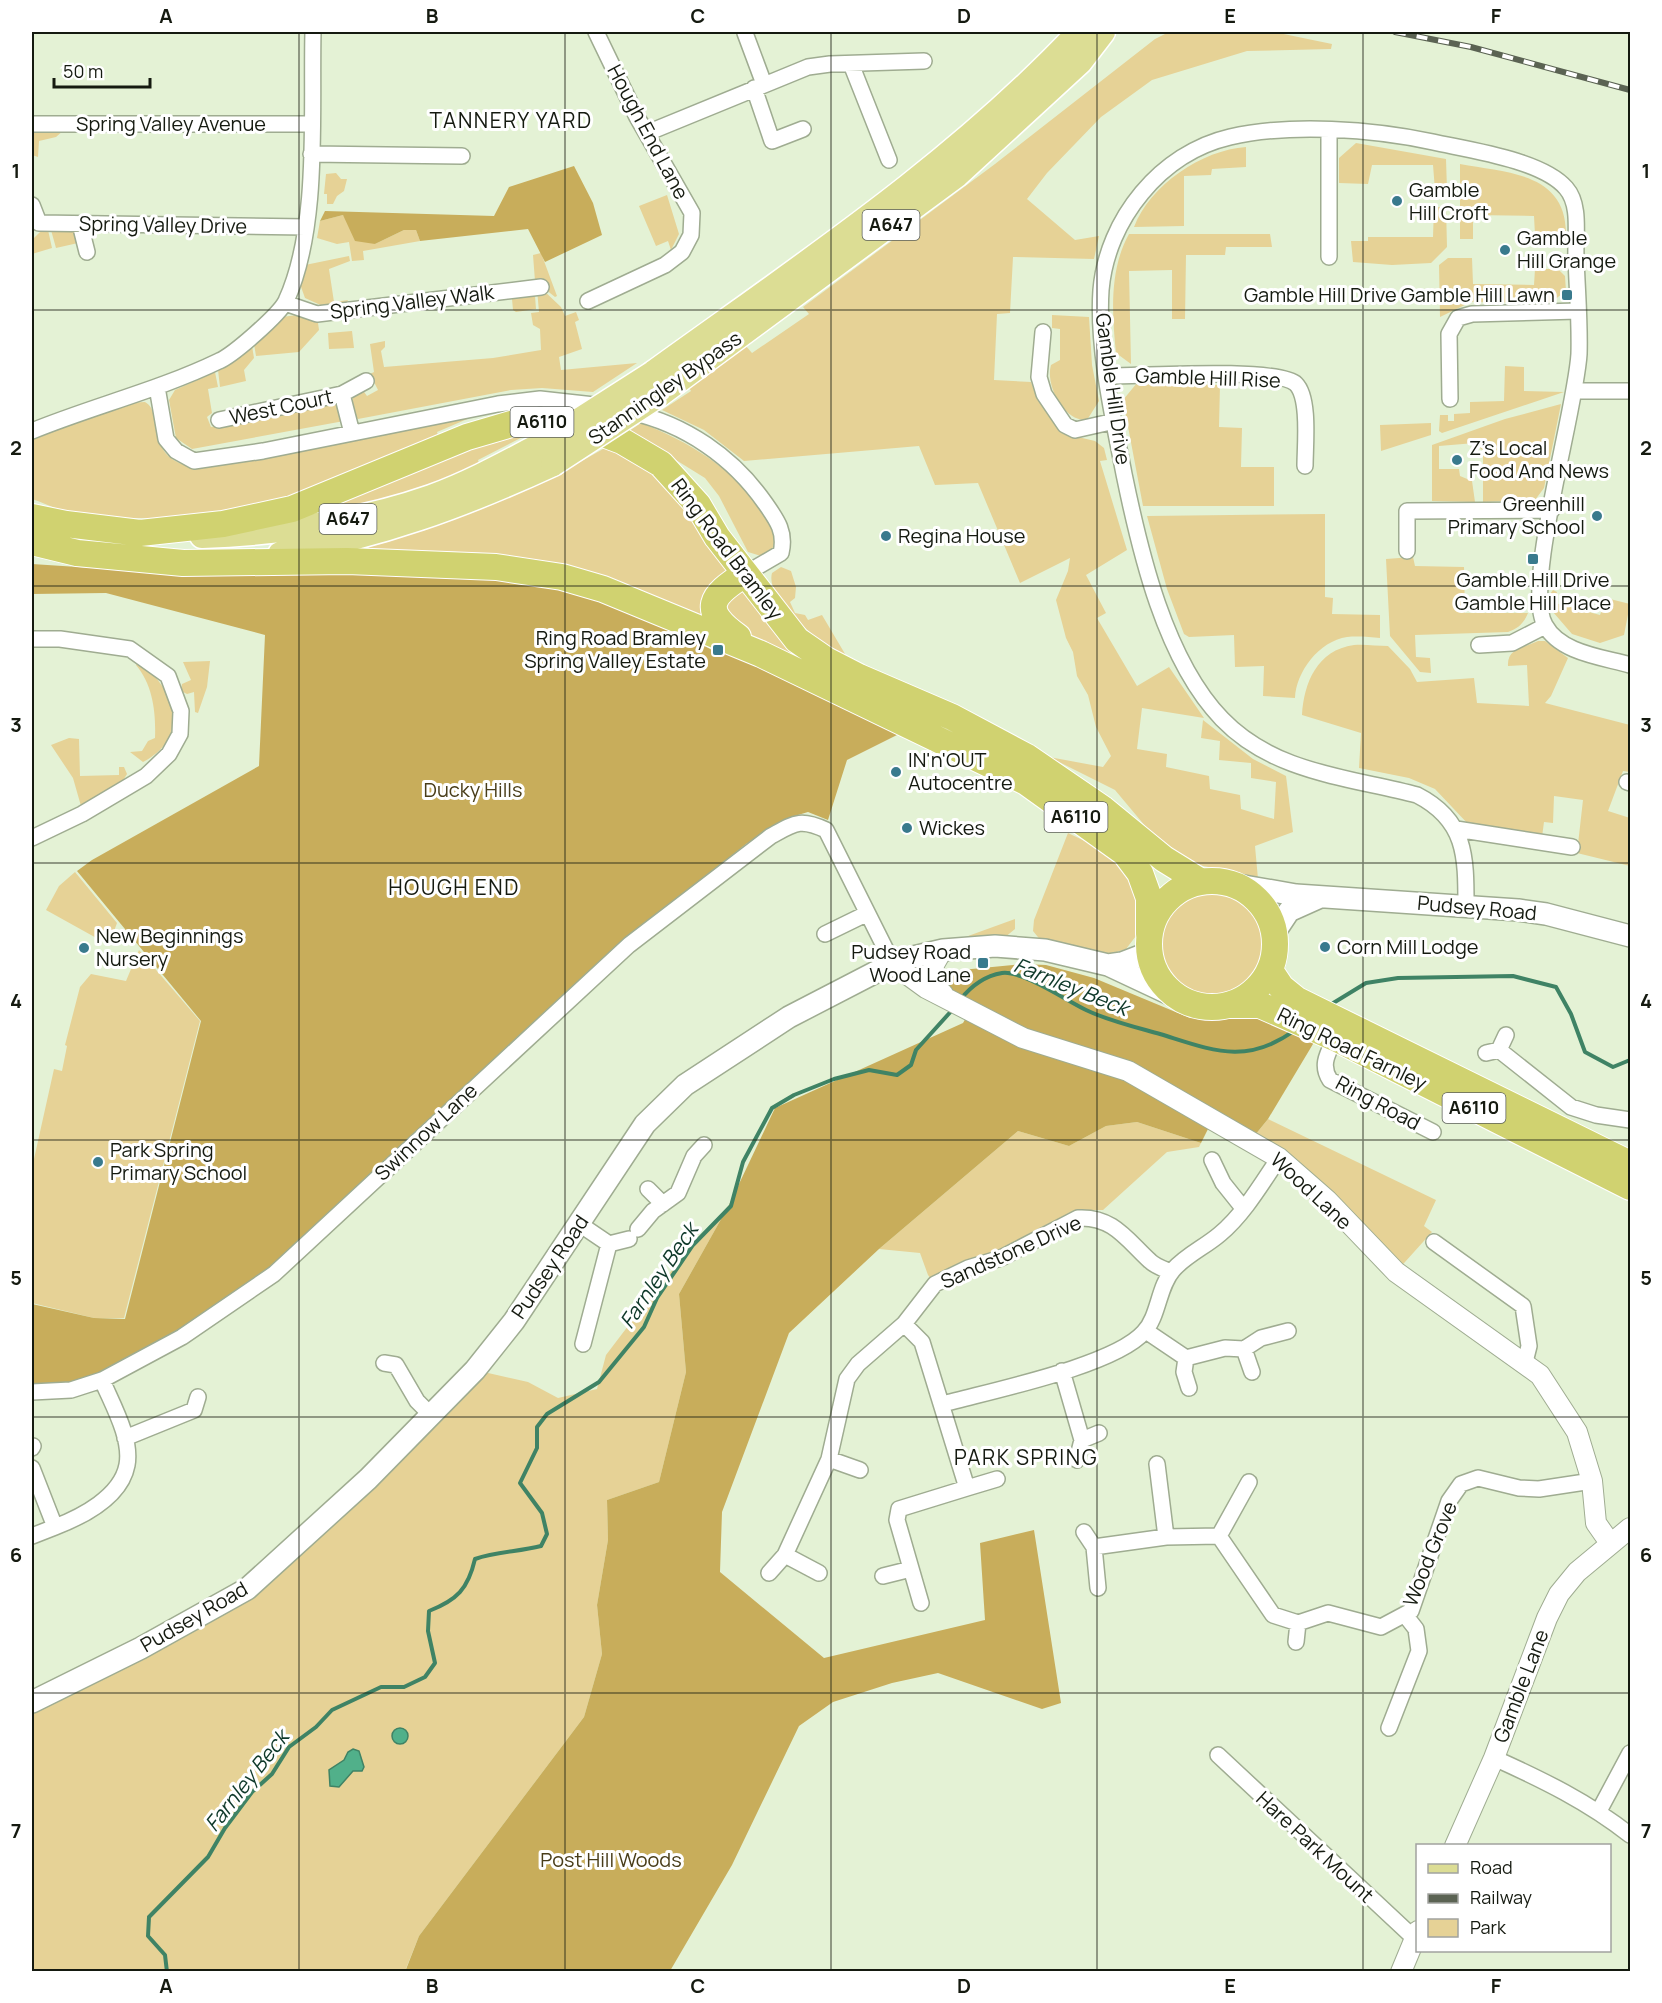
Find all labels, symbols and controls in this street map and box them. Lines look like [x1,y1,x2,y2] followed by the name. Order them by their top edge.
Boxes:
[159,2,173,29] text: A
[426,2,439,29] text: B
[691,2,705,29] text: C
[957,2,971,29] text: D
[1224,2,1236,29] text: E
[1491,2,1502,29] text: F
[54,51,150,89] scale bar
[63,59,103,83] text: 50 m
[602,60,695,204] street label: Hough End Lane
[429,106,593,134] district label: TANNERY YARD
[76,110,266,137] street label: Spring Valley Avenue
[12,157,20,184] text: 1
[1642,157,1650,184] text: 1
[1409,176,1489,226] place label: Gamble Hill Croft
[1390,194,1404,208] marker: Gamble Hill Croft
[79,210,247,239] street label: Spring Valley Drive
[862,210,920,240] road number: A647
[1517,224,1616,274] place label: Gamble Hill Grange
[1498,243,1512,257] marker: Gamble Hill Grange
[328,278,497,325] street label: Spring Valley Walk
[1244,281,1555,308] place label: Gamble Hill Drive Gamble Hill Lawn
[1560,288,1574,302] marker: Gamble Hill Drive Gamble Hill Lawn
[1089,311,1137,466] street label: Gamble Hill Drive
[583,325,747,451] street label: Stanningley Bypass
[1135,361,1281,394] street label: Gamble Hill Rise
[227,382,335,431] street label: West Court
[510,407,574,437] road number: A6110
[10,434,22,461] text: 2
[1469,434,1609,484] place label: Z's Local Food And News
[1640,434,1652,461] text: 2
[1450,453,1464,467] marker: Z's Local Food And News
[665,473,790,625] street label: Ring Road Bramley
[1448,490,1585,540] place label: Greenhill Primary School
[320,504,376,534] road number: A647
[1590,509,1604,523] marker: Greenhill Primary School
[898,522,1025,549] place label: Regina House
[879,529,893,543] marker: Regina House
[1526,552,1540,566] marker: Gamble Hill Drive Gamble Hill Place
[1455,566,1611,616] place label: Gamble Hill Drive Gamble Hill Place
[524,624,706,674] place label: Ring Road Bramley Spring Valley Estate
[711,643,725,657] marker: Ring Road Bramley Spring Valley Estate
[10,711,22,738] text: 3
[1640,711,1652,738] text: 3
[908,746,1013,796] place label: IN'n'OUT Autocentre
[889,765,903,779] marker: IN'n'OUT Autocentre
[423,776,523,803] park label: Ducky Hills
[1044,802,1108,832] road number: A6110
[919,814,985,841] place label: Wickes
[900,821,914,835] marker: Wickes
[388,873,520,901] district label: HOUGH END
[1416,889,1538,926] street label: Pudsey Road
[96,922,243,972] place label: New Beginnings Nursery
[1337,933,1478,960] place label: Corn Mill Lodge
[851,938,971,988] place label: Pudsey Road Wood Lane
[1318,940,1332,954] marker: Corn Mill Lodge
[77,941,91,955] marker: New Beginnings Nursery
[1010,950,1135,1023] water label: Farnley Beck
[976,956,990,970] marker: Pudsey Road Wood Lane
[10,987,22,1014] text: 4
[1640,987,1652,1014] text: 4
[1273,1001,1432,1097] street label: Ring Road Farnley
[1331,1069,1425,1136] street label: Ring Road
[368,1077,483,1186] street label: Swinnow Lane
[1442,1093,1506,1123] road number: A6110
[110,1136,247,1186] place label: Park Spring Primary School
[1265,1146,1358,1235] street label: Wood Lane
[91,1155,105,1169] marker: Park Spring Primary School
[936,1208,1085,1295] street label: Sandstone Drive
[505,1210,594,1324] street label: Pudsey Road
[613,1215,705,1334] water label: Farnley Beck
[10,1264,22,1291] text: 5
[1640,1264,1652,1291] text: 5
[954,1443,1098,1471] district label: PARK SPRING
[1396,1497,1463,1610] street label: Wood Grove
[10,1541,22,1568] text: 6
[1640,1541,1652,1568] text: 6
[135,1575,252,1658] street label: Pudsey Road
[1487,1625,1554,1746] street label: Gamble Lane
[198,1722,296,1837] water label: Farnley Beck
[1251,1785,1380,1908] street label: Hare Park Mount
[11,1817,21,1844] text: 7
[1641,1817,1651,1844] text: 7
[1416,1844,1611,1952] legend
[540,1846,682,1873] park label: Post Hill Woods
[1470,1855,1513,1879] text: Road
[1470,1885,1532,1909] text: Railway
[1470,1915,1507,1939] text: Park
[159,1972,173,1999] text: A
[426,1972,439,1999] text: B
[691,1972,705,1999] text: C
[957,1972,971,1999] text: D
[1224,1972,1236,1999] text: E
[1491,1972,1502,1999] text: F

